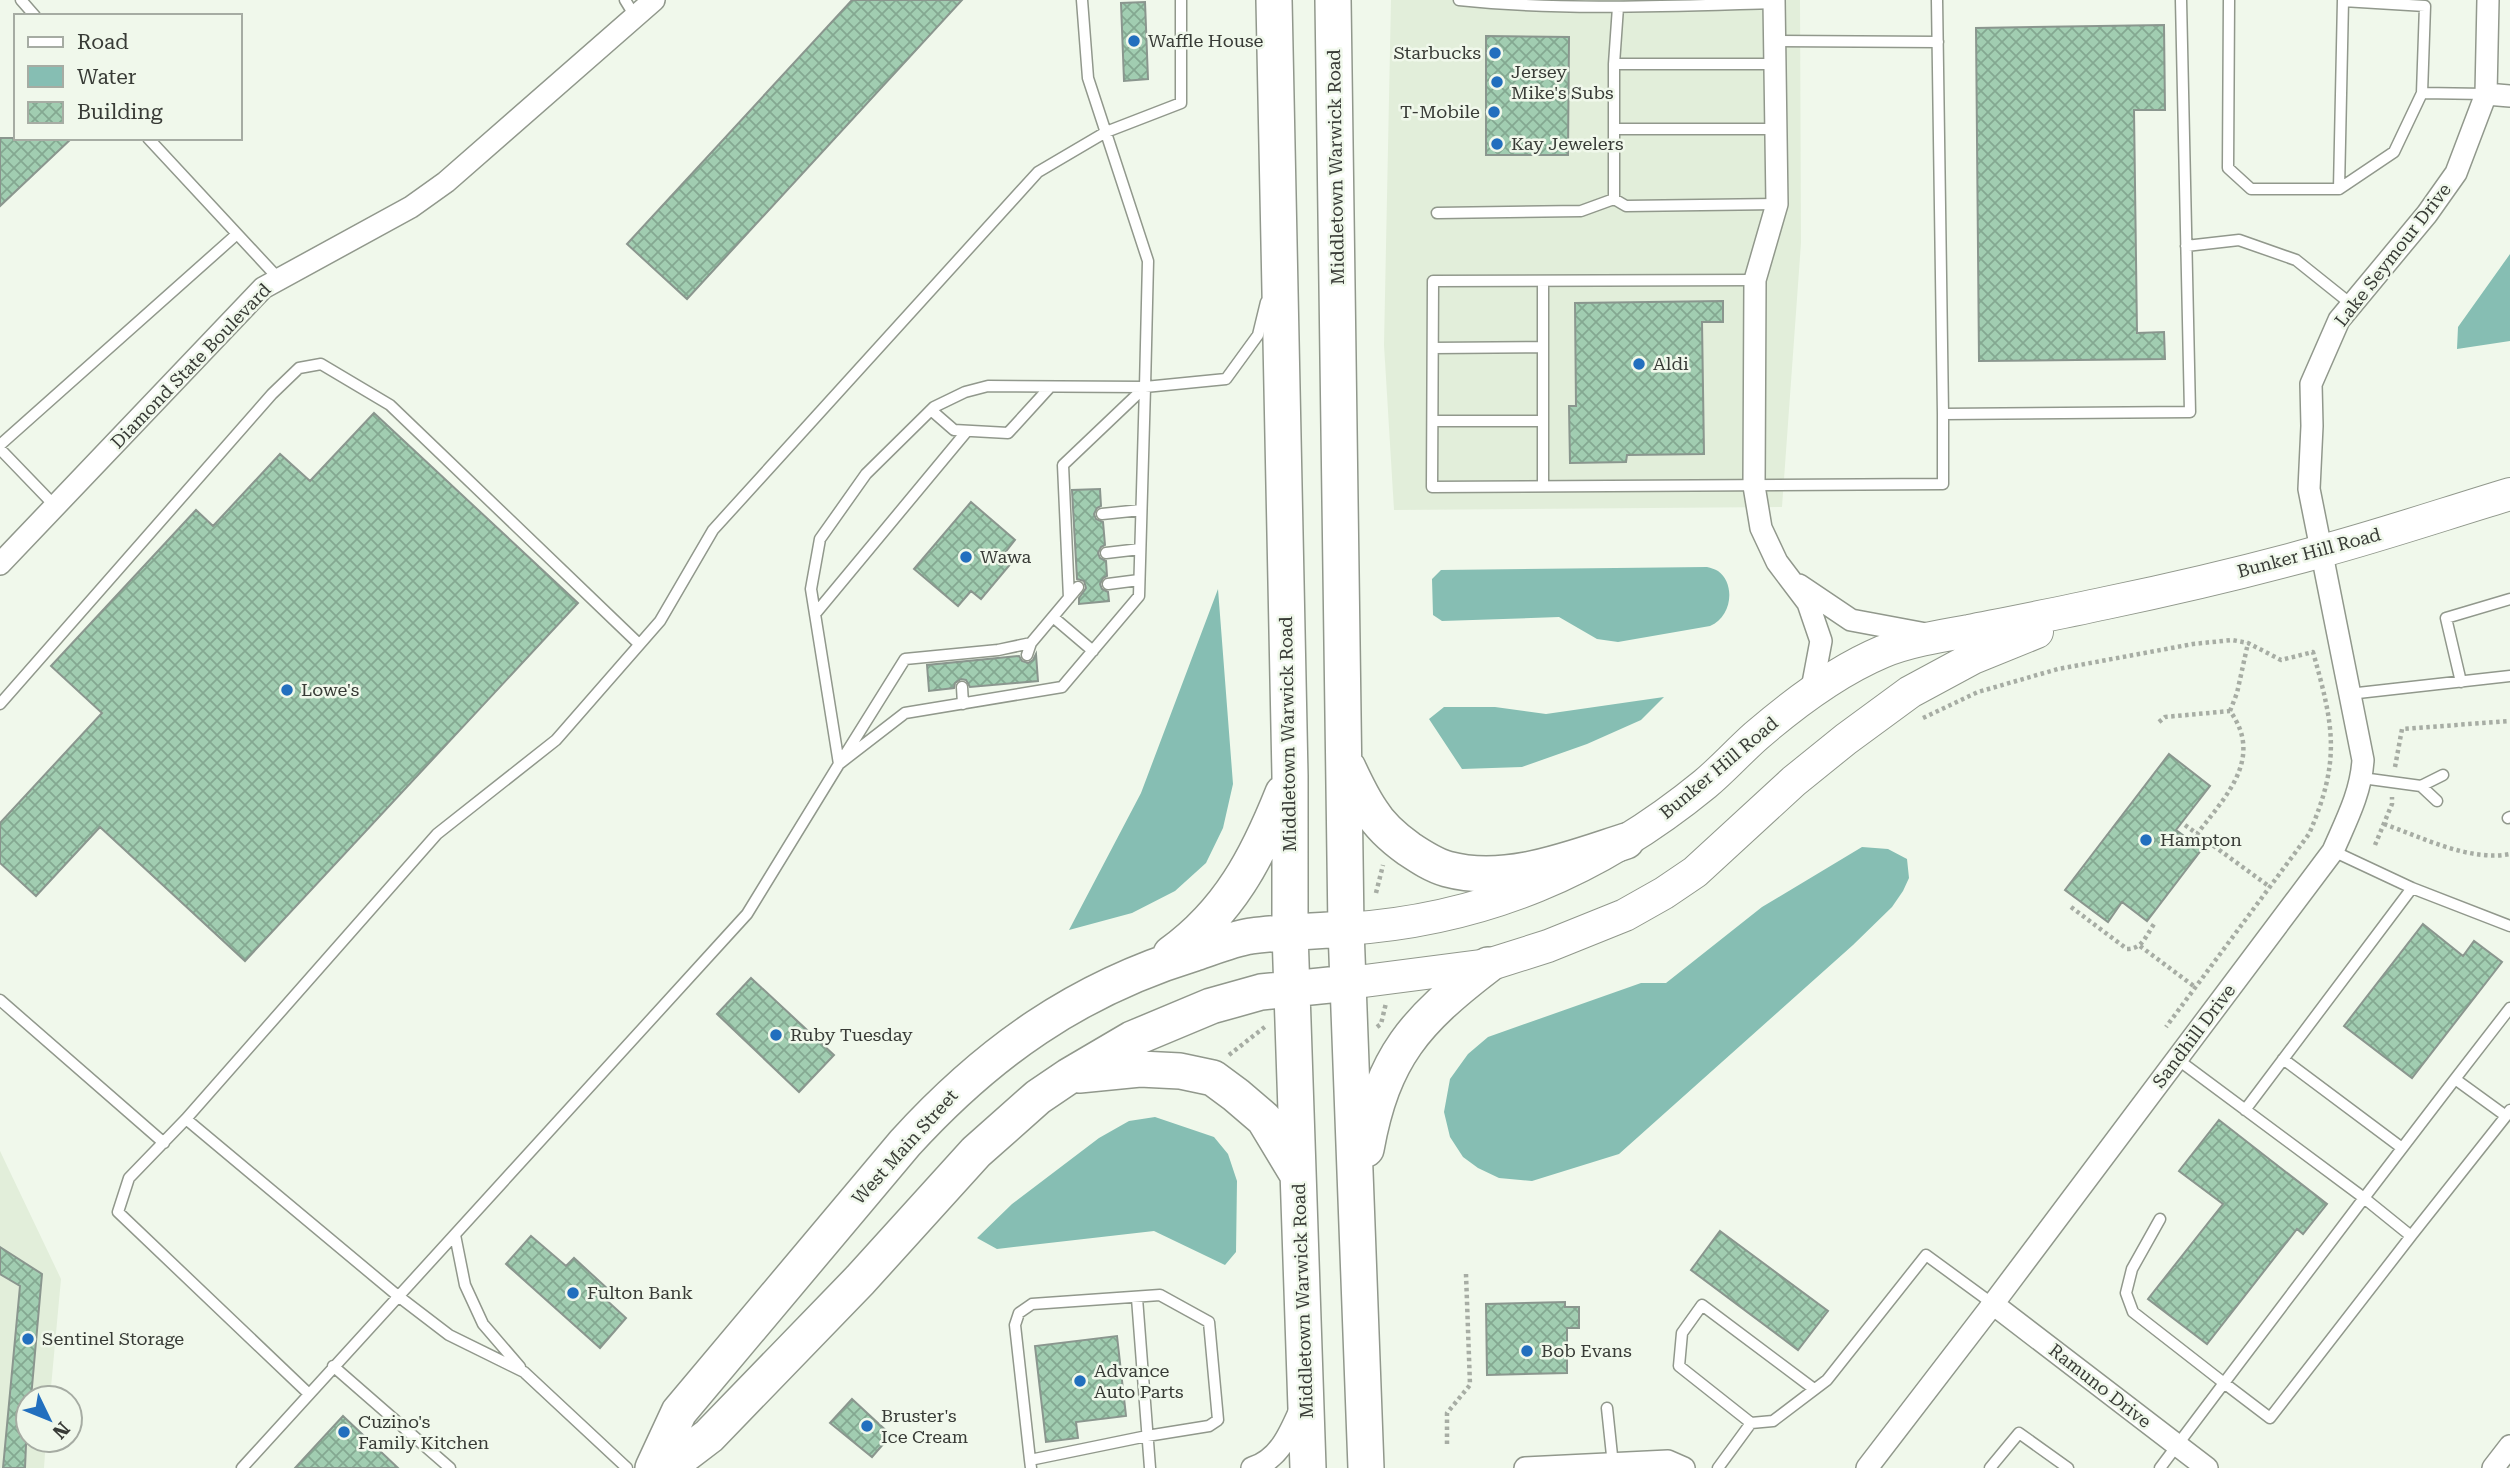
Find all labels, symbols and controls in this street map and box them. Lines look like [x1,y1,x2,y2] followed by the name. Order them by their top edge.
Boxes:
[14,14,242,140] legend
[77,30,129,54] text: Road
[1148,30,1263,51] place label: Waffle House
[1126,33,1142,49] marker: Waffle House
[1393,42,1481,63] place label: Starbucks
[1487,45,1503,61] marker: Starbucks
[1323,49,1348,285] street label: Middletown Warwick Road
[1511,61,1614,103] place label: Jersey Mike's Subs
[77,65,137,89] text: Water
[1489,74,1505,90] marker: Jersey Mike's Subs
[77,100,163,124] text: Building
[1400,101,1480,122] place label: T-Mobile
[1486,104,1502,120] marker: T-Mobile
[1511,133,1624,154] place label: Kay Jewelers
[1489,136,1505,152] marker: Kay Jewelers
[2330,179,2455,330] street label: Lake Seymour Drive
[106,278,275,452] street label: Diamond State Boulevard
[1653,353,1689,374] place label: Aldi
[1631,356,1647,372] marker: Aldi
[2235,523,2383,582] street label: Bunker Hill Road
[980,546,1032,567] place label: Wawa
[958,549,974,565] marker: Wawa
[1275,616,1300,852] street label: Middletown Warwick Road
[301,679,359,700] place label: Lowe's
[279,682,295,698] marker: Lowe's
[1655,712,1782,823] street label: Bunker Hill Road
[2160,829,2242,850] place label: Hampton
[2138,832,2154,848] marker: Hampton
[2148,980,2239,1092] street label: Sandhill Drive
[790,1024,913,1045] place label: Ruby Tuesday
[768,1027,784,1043] marker: Ruby Tuesday
[847,1085,962,1208] street label: West Main Street
[1288,1182,1317,1419] street label: Middletown Warwick Road
[587,1282,693,1303] place label: Fulton Bank
[565,1285,581,1301] marker: Fulton Bank
[42,1328,184,1349] place label: Sentinel Storage
[20,1331,36,1347] marker: Sentinel Storage
[2045,1339,2156,1432] street label: Ramuno Drive
[1541,1340,1632,1361] place label: Bob Evans
[1519,1343,1535,1359] marker: Bob Evans
[1094,1360,1184,1402] place label: Advance Auto Parts
[1072,1373,1088,1389] marker: Advance Auto Parts
[14,1384,84,1454] north arrow
[881,1405,968,1447] place label: Bruster's Ice Cream
[358,1411,490,1453] place label: Cuzino's Family Kitchen
[47,1417,74,1444] text: N
[859,1418,875,1434] marker: Bruster's Ice Cream
[336,1424,352,1440] marker: Cuzino's Family Kitchen

